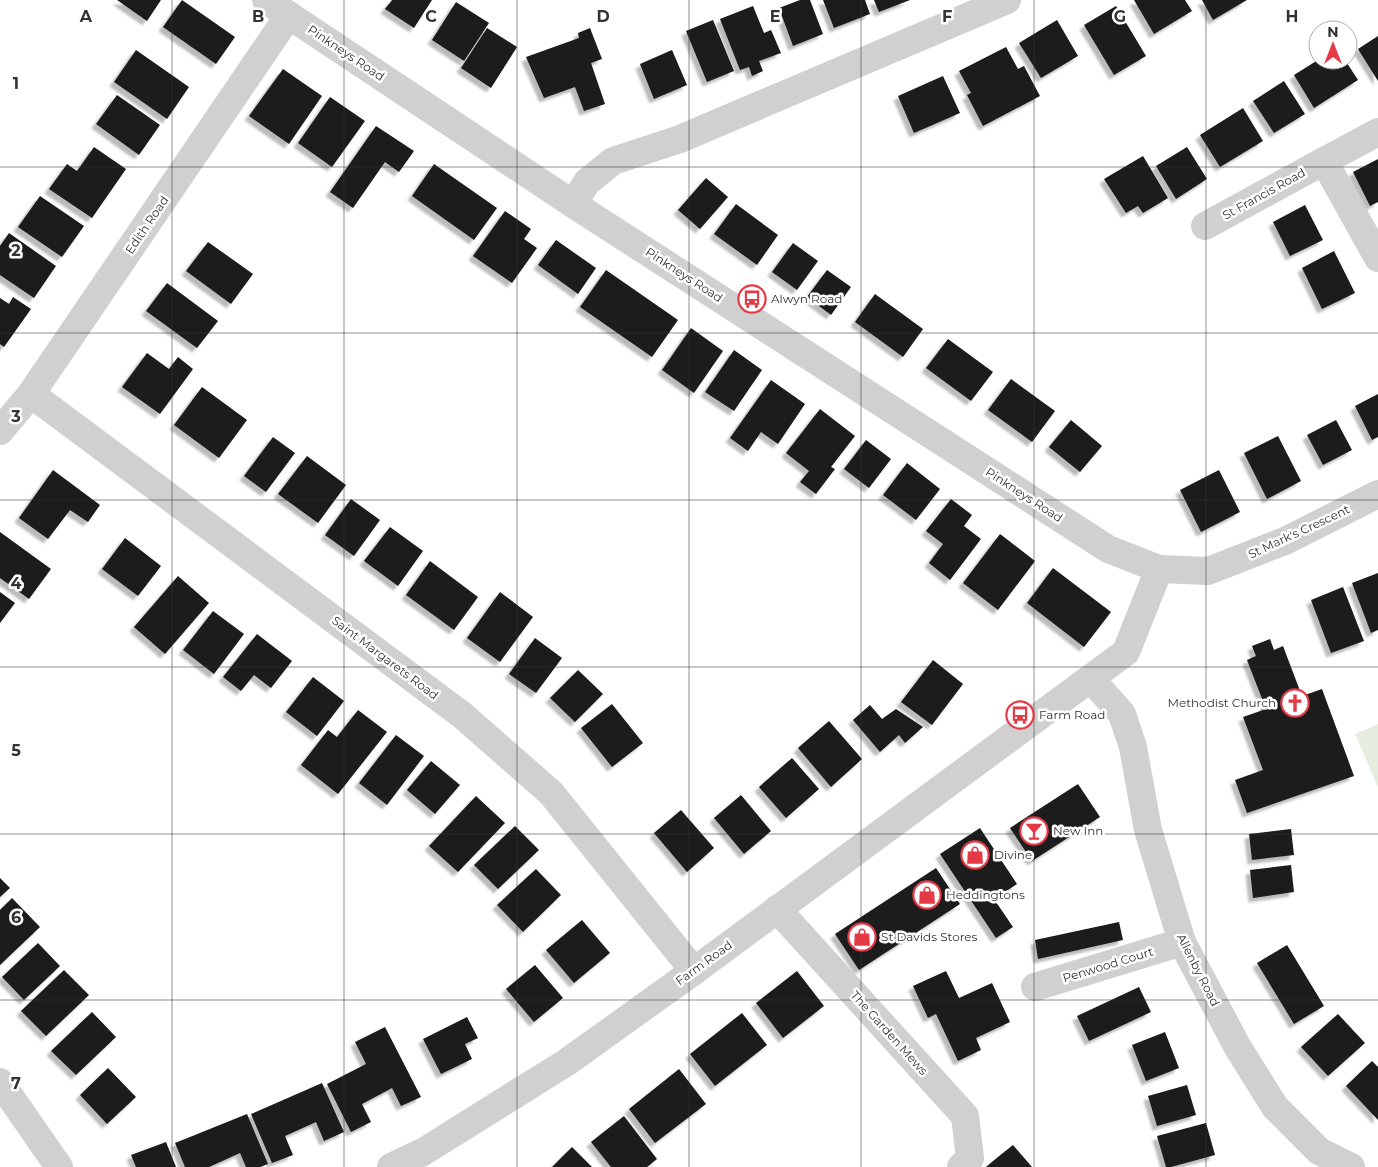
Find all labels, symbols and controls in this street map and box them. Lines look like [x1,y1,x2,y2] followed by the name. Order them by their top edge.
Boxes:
[79,7,93,26] text: A
[252,7,264,26] text: B
[425,7,437,26] text: C
[596,7,610,26] text: D
[770,7,780,26] text: E
[942,7,952,26] text: F
[1114,7,1126,26] text: G
[1286,7,1298,26] text: H
[1308,20,1358,70] north arrow
[305,21,387,84] street label: Pinkneys Road
[1327,23,1339,41] text: N
[13,74,19,93] text: 1
[1220,165,1308,223] street label: St Francis Road
[122,193,171,257] street label: Edith Road
[11,241,21,260] text: 2
[643,244,726,305] street label: Pinkneys Road
[737,284,767,314] bus stop icon: Alwyn Road
[771,291,842,306] place label: Alwyn Road
[10,407,21,426] text: 3
[983,464,1066,525] street label: Pinkneys Road
[1246,501,1352,562] street label: St Mark's Crescent
[10,574,22,593] text: 4
[329,613,442,703] street label: Saint Margarets Road
[1280,688,1310,718] church icon: Methodist Church
[1167,695,1276,710] place label: Methodist Church
[1005,700,1035,730] bus stop icon: Farm Road
[1039,707,1105,722] place label: Farm Road
[11,741,21,760] text: 5
[1019,816,1049,846] bar icon: New Inn
[1053,823,1103,838] place label: New Inn
[960,840,990,870] shop icon: Divine
[994,847,1032,862] place label: Divine
[912,880,942,910] shop icon: Heddingtons
[946,887,1025,902] place label: Heddingtons
[11,908,21,927] text: 6
[847,922,877,952] shop icon: St Davids Stores
[881,929,978,944] place label: St Davids Stores
[1174,931,1223,1009] street label: Allenby Road
[672,937,735,988] street label: Farm Road
[1061,944,1155,985] street label: Penwood Court
[848,988,931,1078] street label: The Garden Mews
[11,1074,21,1093] text: 7

